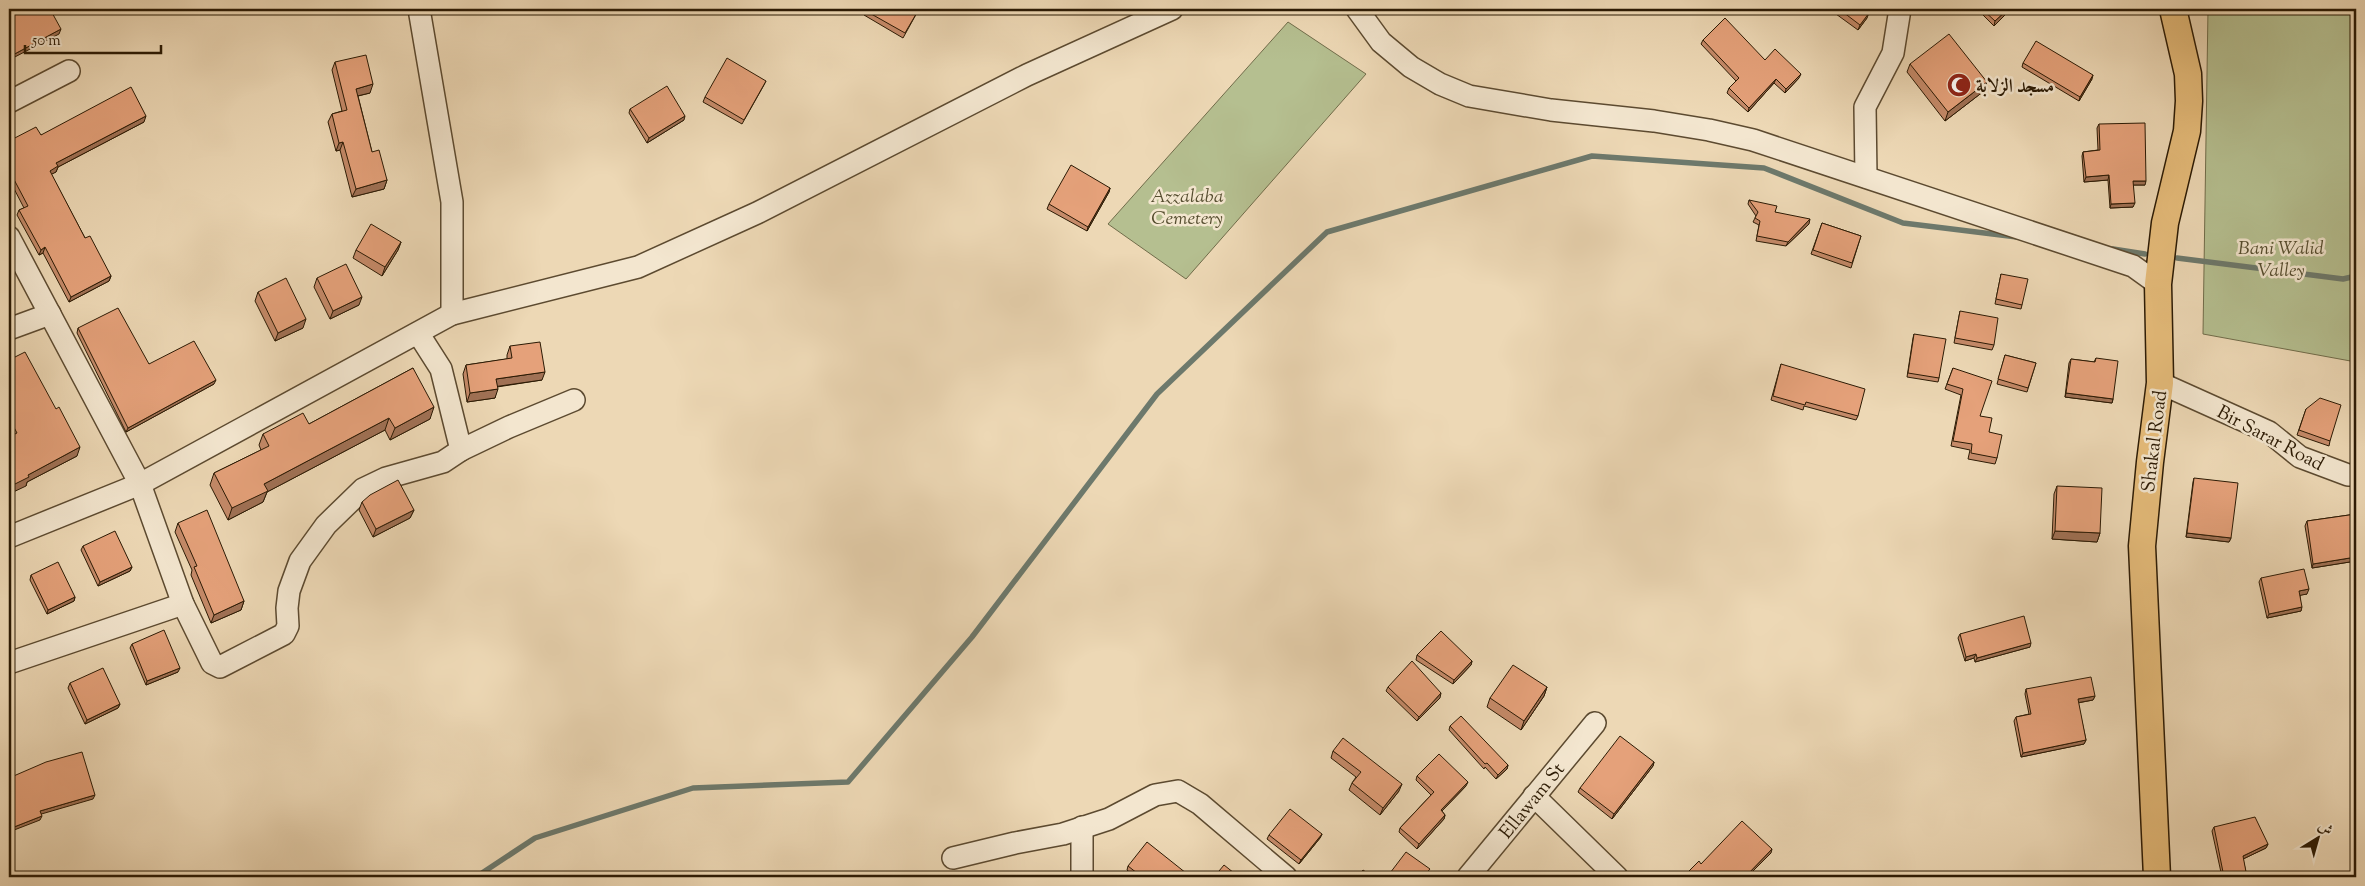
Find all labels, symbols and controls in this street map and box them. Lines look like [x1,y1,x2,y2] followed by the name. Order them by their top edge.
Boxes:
[25,22,161,54] scale bar
[31,31,61,52] text: 50 m
[1946,72,1972,98] mosque icon: مسجد الزلابة
[1976,74,2054,101] place label: مسجد الزلابة
[1150,184,1224,233] park label: Azzalaba Cemetery
[2238,236,2325,285] park label: Bani Walid Valley
[2136,389,2175,494] street label: Shakal Road
[2211,400,2328,479] street label: Bir Sarar Road
[1494,757,1572,845] street label: Ellawam St
[2292,814,2342,864] north arrow
[2313,817,2336,841] text: ش

